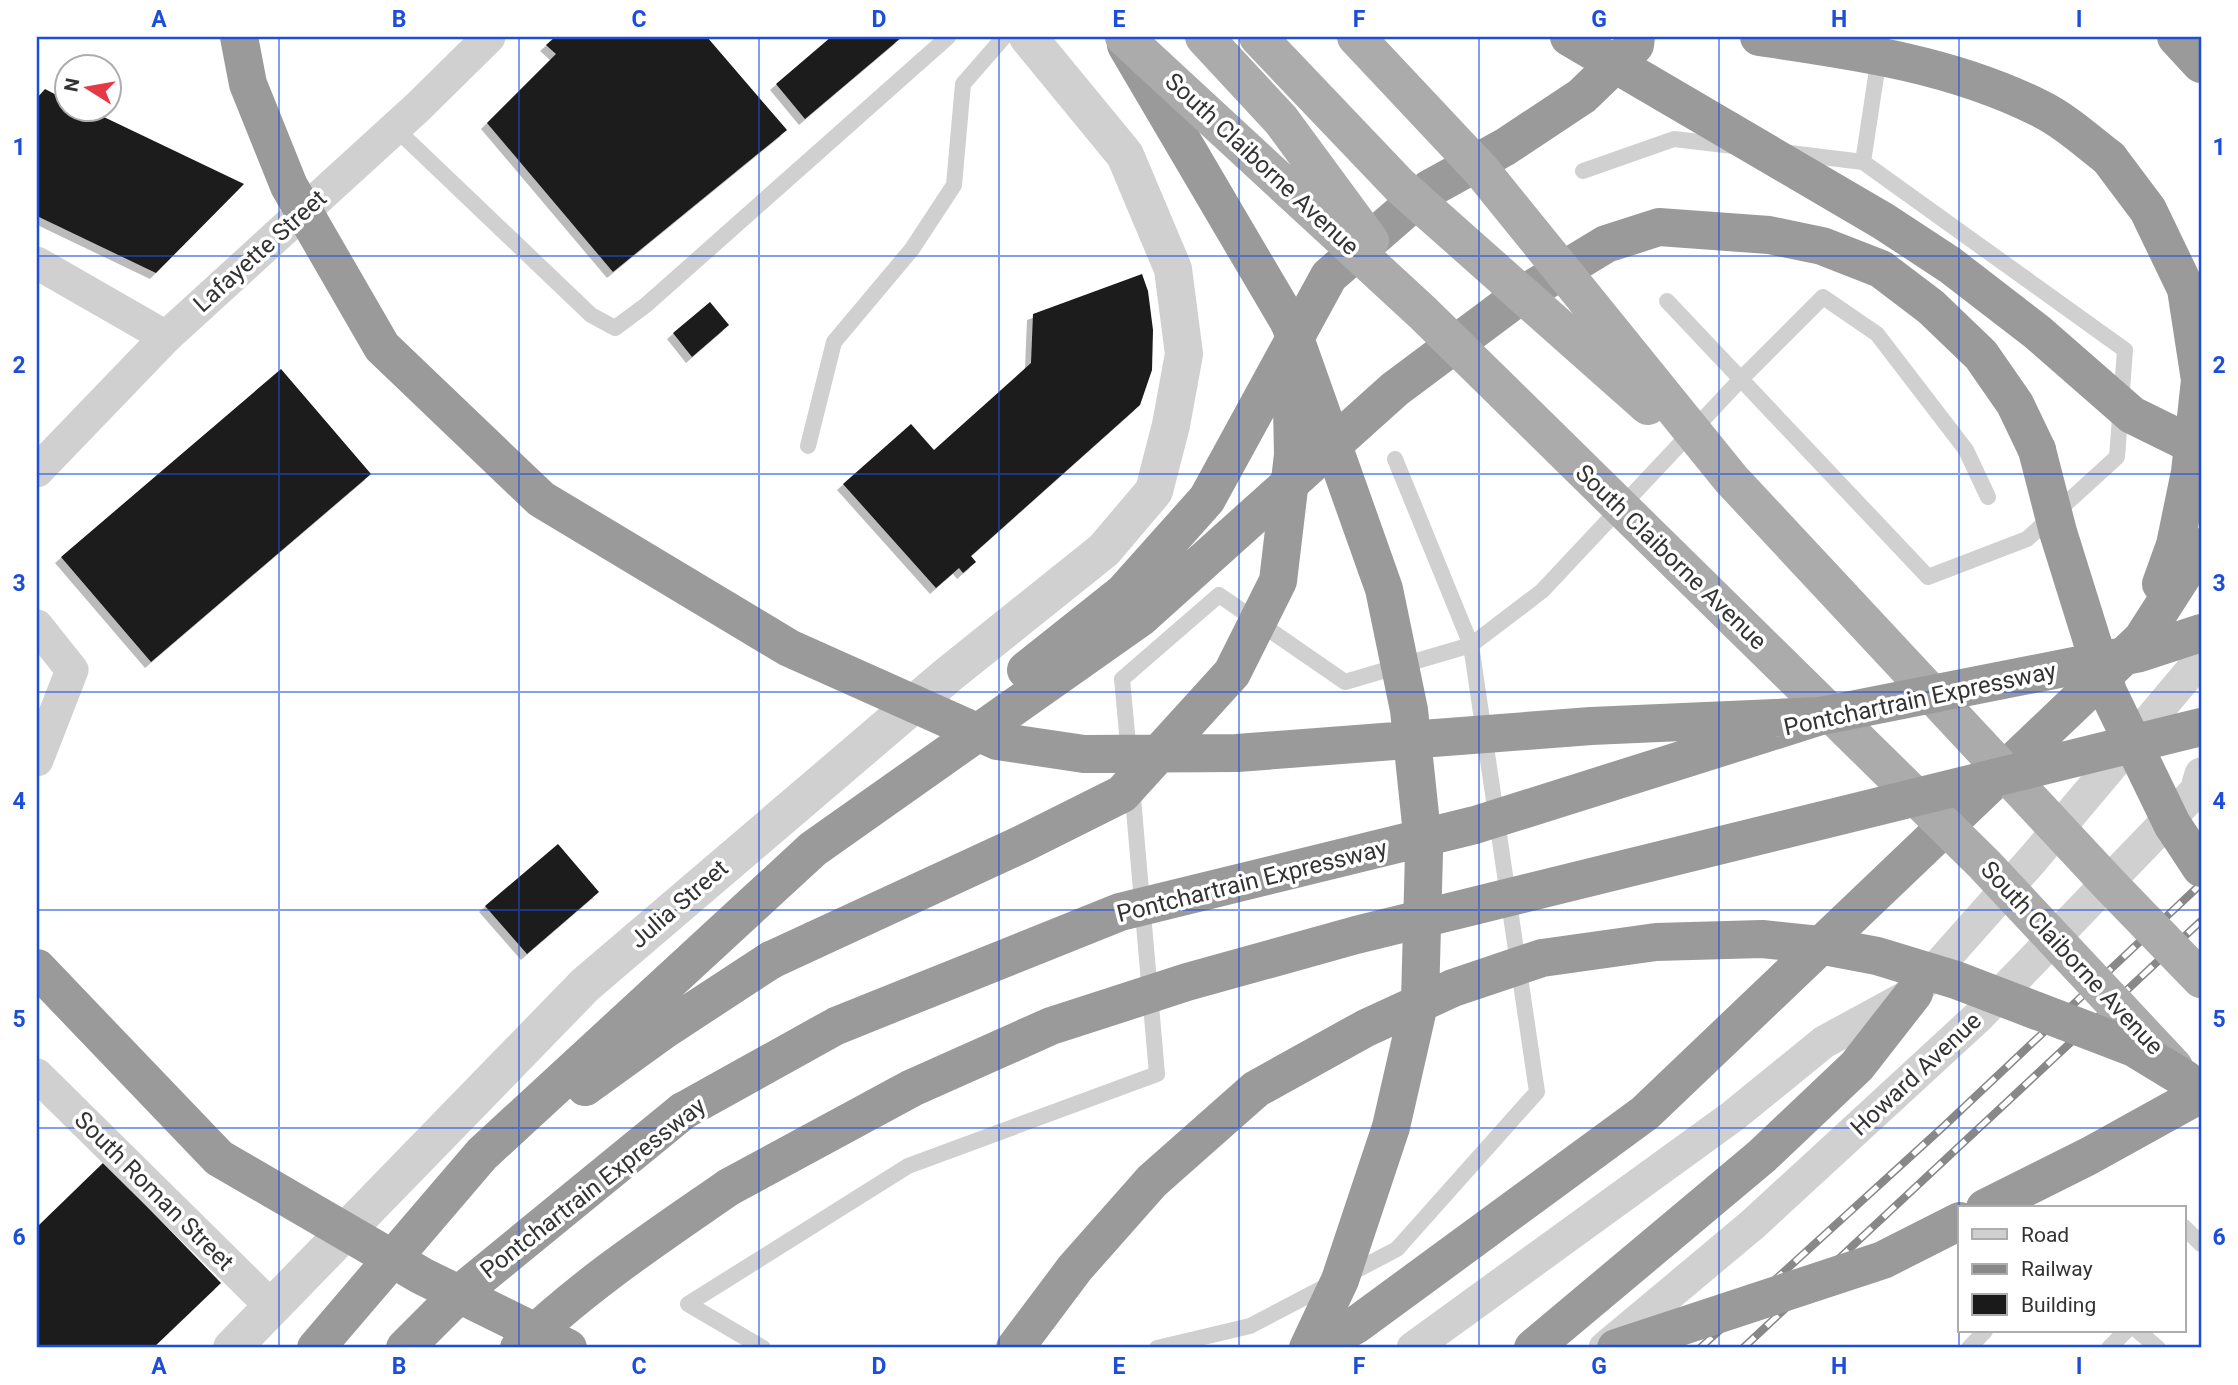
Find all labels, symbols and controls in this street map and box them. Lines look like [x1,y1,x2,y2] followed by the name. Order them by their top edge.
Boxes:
[151,6,167,33] text: A
[392,6,406,33] text: B
[631,6,647,33] text: C
[872,6,886,33] text: D
[1113,6,1126,33] text: E
[1353,6,1366,33] text: F
[1591,6,1607,33] text: G
[1831,6,1847,33] text: H
[2076,6,2082,33] text: I
[52,52,122,122] north arrow
[1159,67,1365,261] street label: South Claiborne Avenue
[59,76,84,94] text: N
[12,134,26,161] text: 1
[2212,134,2226,161] text: 1
[188,184,332,318] street label: Lafayette Street
[12,352,26,379] text: 2
[2212,352,2226,379] text: 2
[1570,459,1772,655] street label: South Claiborne Avenue
[12,570,26,597] text: 3
[2212,570,2226,597] text: 3
[1781,656,2059,742] street label: Pontchartrain Expressway
[12,788,26,815] text: 4
[2212,788,2226,815] text: 4
[1114,834,1391,928] street label: Pontchartrain Expressway
[624,854,734,954] street label: Julia Street
[1975,855,2169,1061] street label: South Claiborne Avenue
[12,1006,26,1033] text: 5
[2212,1006,2226,1033] text: 5
[1845,1007,1987,1141] street label: Howard Avenue
[475,1091,712,1285] street label: Pontchartrain Expressway
[69,1106,239,1276] street label: South Roman Street
[1958,1206,2186,1332] legend
[2021,1223,2069,1247] text: Road
[12,1224,26,1251] text: 6
[2212,1224,2226,1251] text: 6
[2021,1257,2093,1281] text: Railway
[2021,1293,2096,1317] text: Building
[151,1353,167,1380] text: A
[392,1353,406,1380] text: B
[631,1353,647,1380] text: C
[872,1353,886,1380] text: D
[1113,1353,1126,1380] text: E
[1353,1353,1366,1380] text: F
[1591,1353,1607,1380] text: G
[1831,1353,1847,1380] text: H
[2076,1353,2082,1380] text: I

